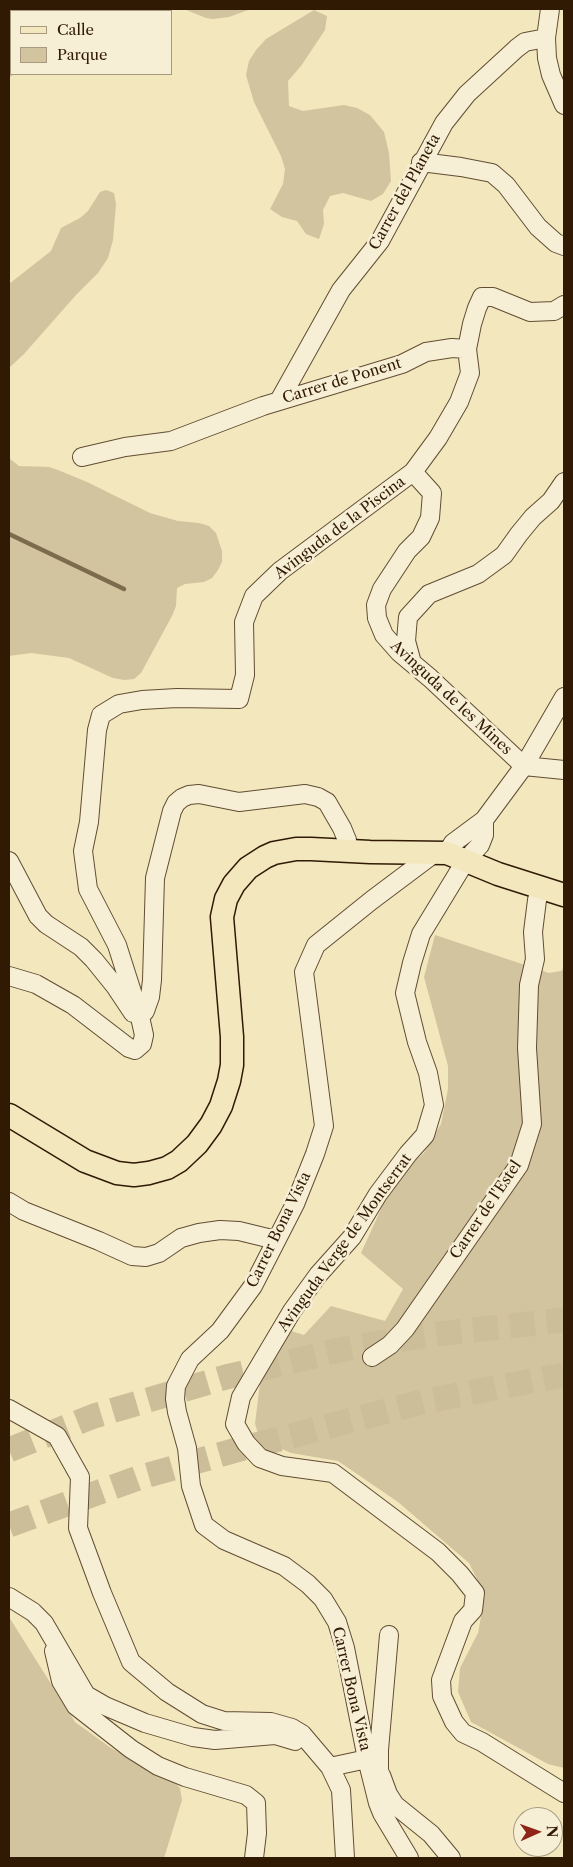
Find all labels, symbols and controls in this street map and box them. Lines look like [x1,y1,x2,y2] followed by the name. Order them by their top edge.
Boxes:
[10,10,172,75] legend
[57,20,94,39] text: Calle
[57,45,107,64] text: Parque
[366,131,444,253] street label: Carrer del Planeta
[280,354,404,408] street label: Carrer de Ponent
[271,473,409,583] street label: Avinguda de la Piscina
[387,637,515,759] street label: Avinguda de les Mines
[274,1150,416,1336] street label: Avinguda Verge de Montserrat
[446,1157,526,1263] street label: Carrer de l'Estel
[243,1169,315,1291] street label: Carrer Bona Vista
[328,1625,374,1753] street label: Carrer Bona Vista
[513,1807,563,1857] north arrow
[543,1825,561,1838] text: N

